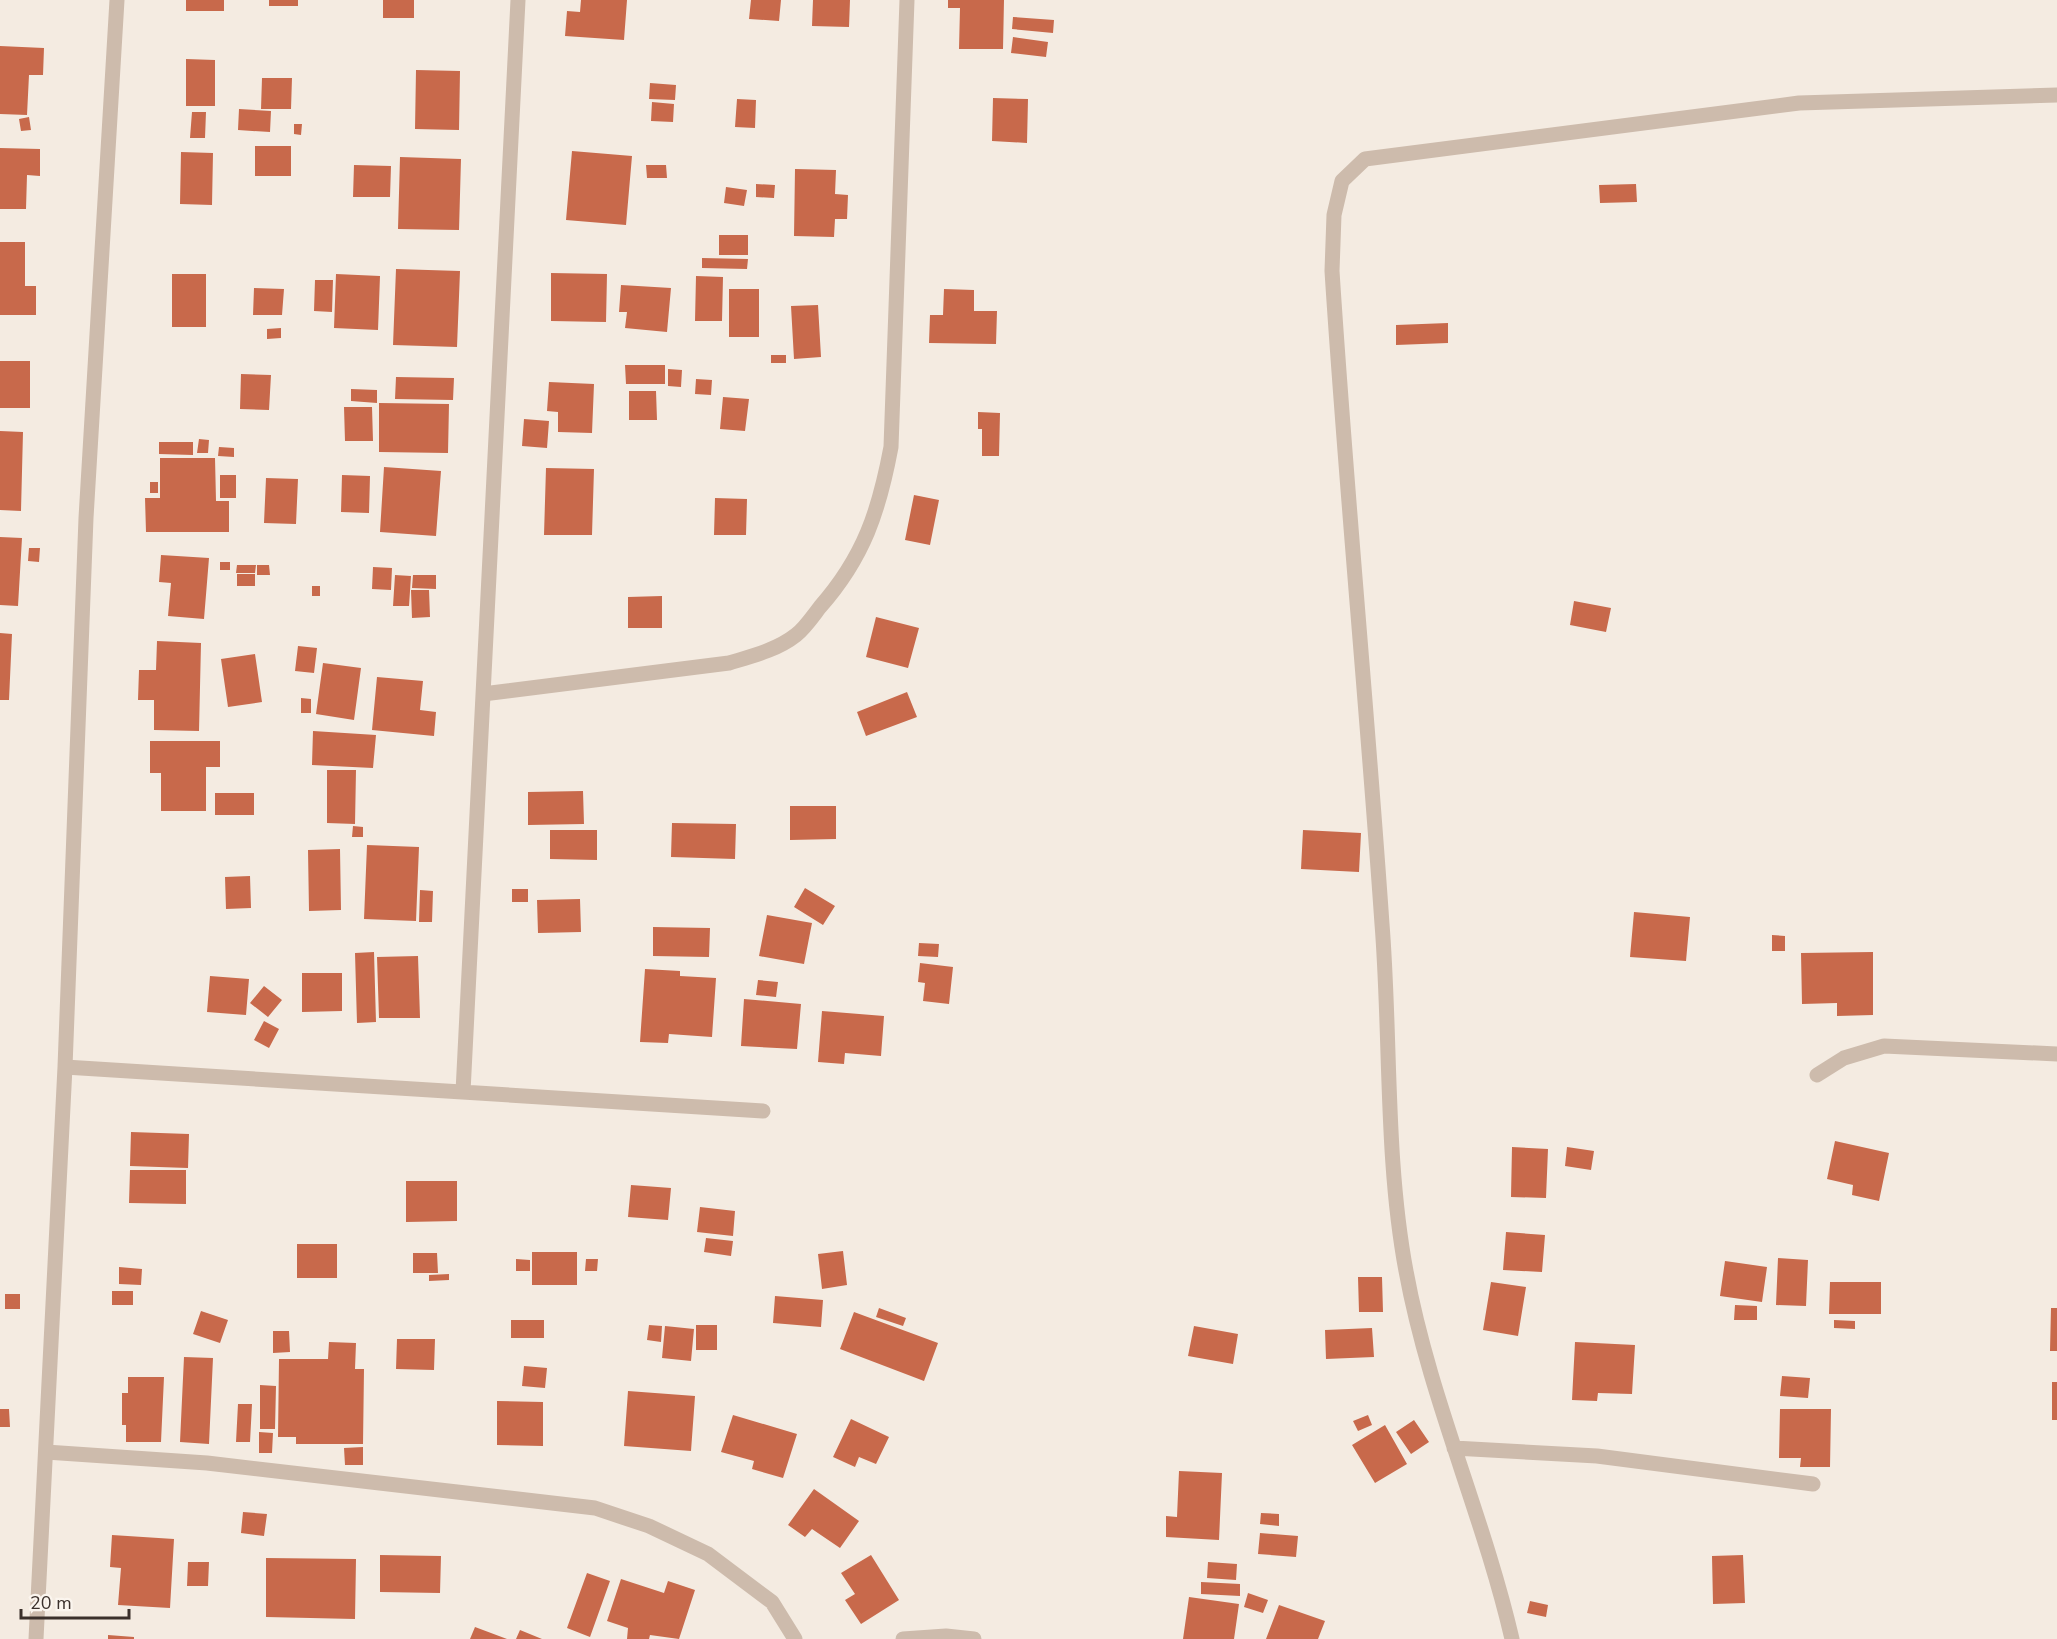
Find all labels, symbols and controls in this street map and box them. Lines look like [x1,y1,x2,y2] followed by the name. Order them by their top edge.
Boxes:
[21,1582,129,1620] scale bar
[30,1591,72,1615] text: 20 m

